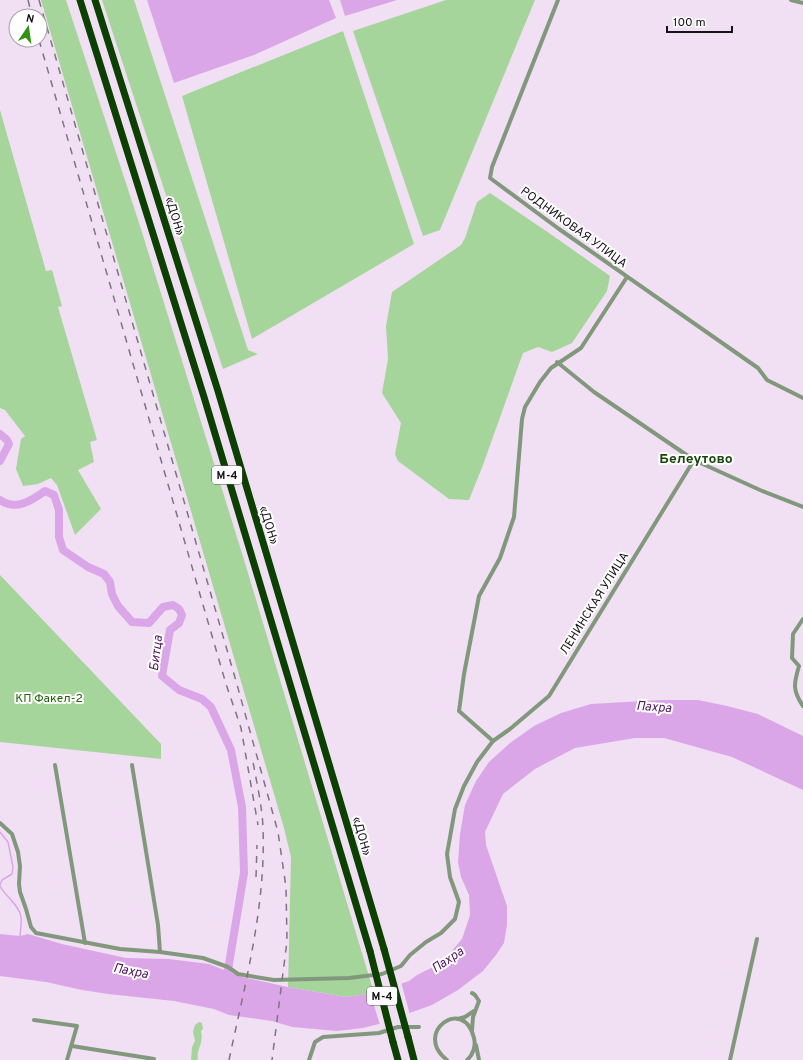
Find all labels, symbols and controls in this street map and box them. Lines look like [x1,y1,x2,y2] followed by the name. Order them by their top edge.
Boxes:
[8,8,48,48] north arrow
[667,8,732,34] scale bar
[25,12,35,27] text: N
[673,15,706,31] text: 100 m
[517,184,630,272] street label: РОДНИКОВАЯ УЛИЦА
[161,195,187,238] street label: «ДОН»
[659,451,733,468] district label: Белеутово
[212,466,242,484] road number: М-4
[255,504,281,547] street label: «ДОН»
[557,549,633,658] street label: ЛЕНИНСКАЯ УЛИЦА
[147,634,167,672] water label: Битца
[15,691,83,707] park label: КП Факел-2
[636,699,672,717] water label: Пахра
[348,815,374,858] street label: «ДОН»
[429,944,467,977] water label: Пахра
[112,961,150,983] water label: Пахра
[367,987,397,1005] road number: М-4

